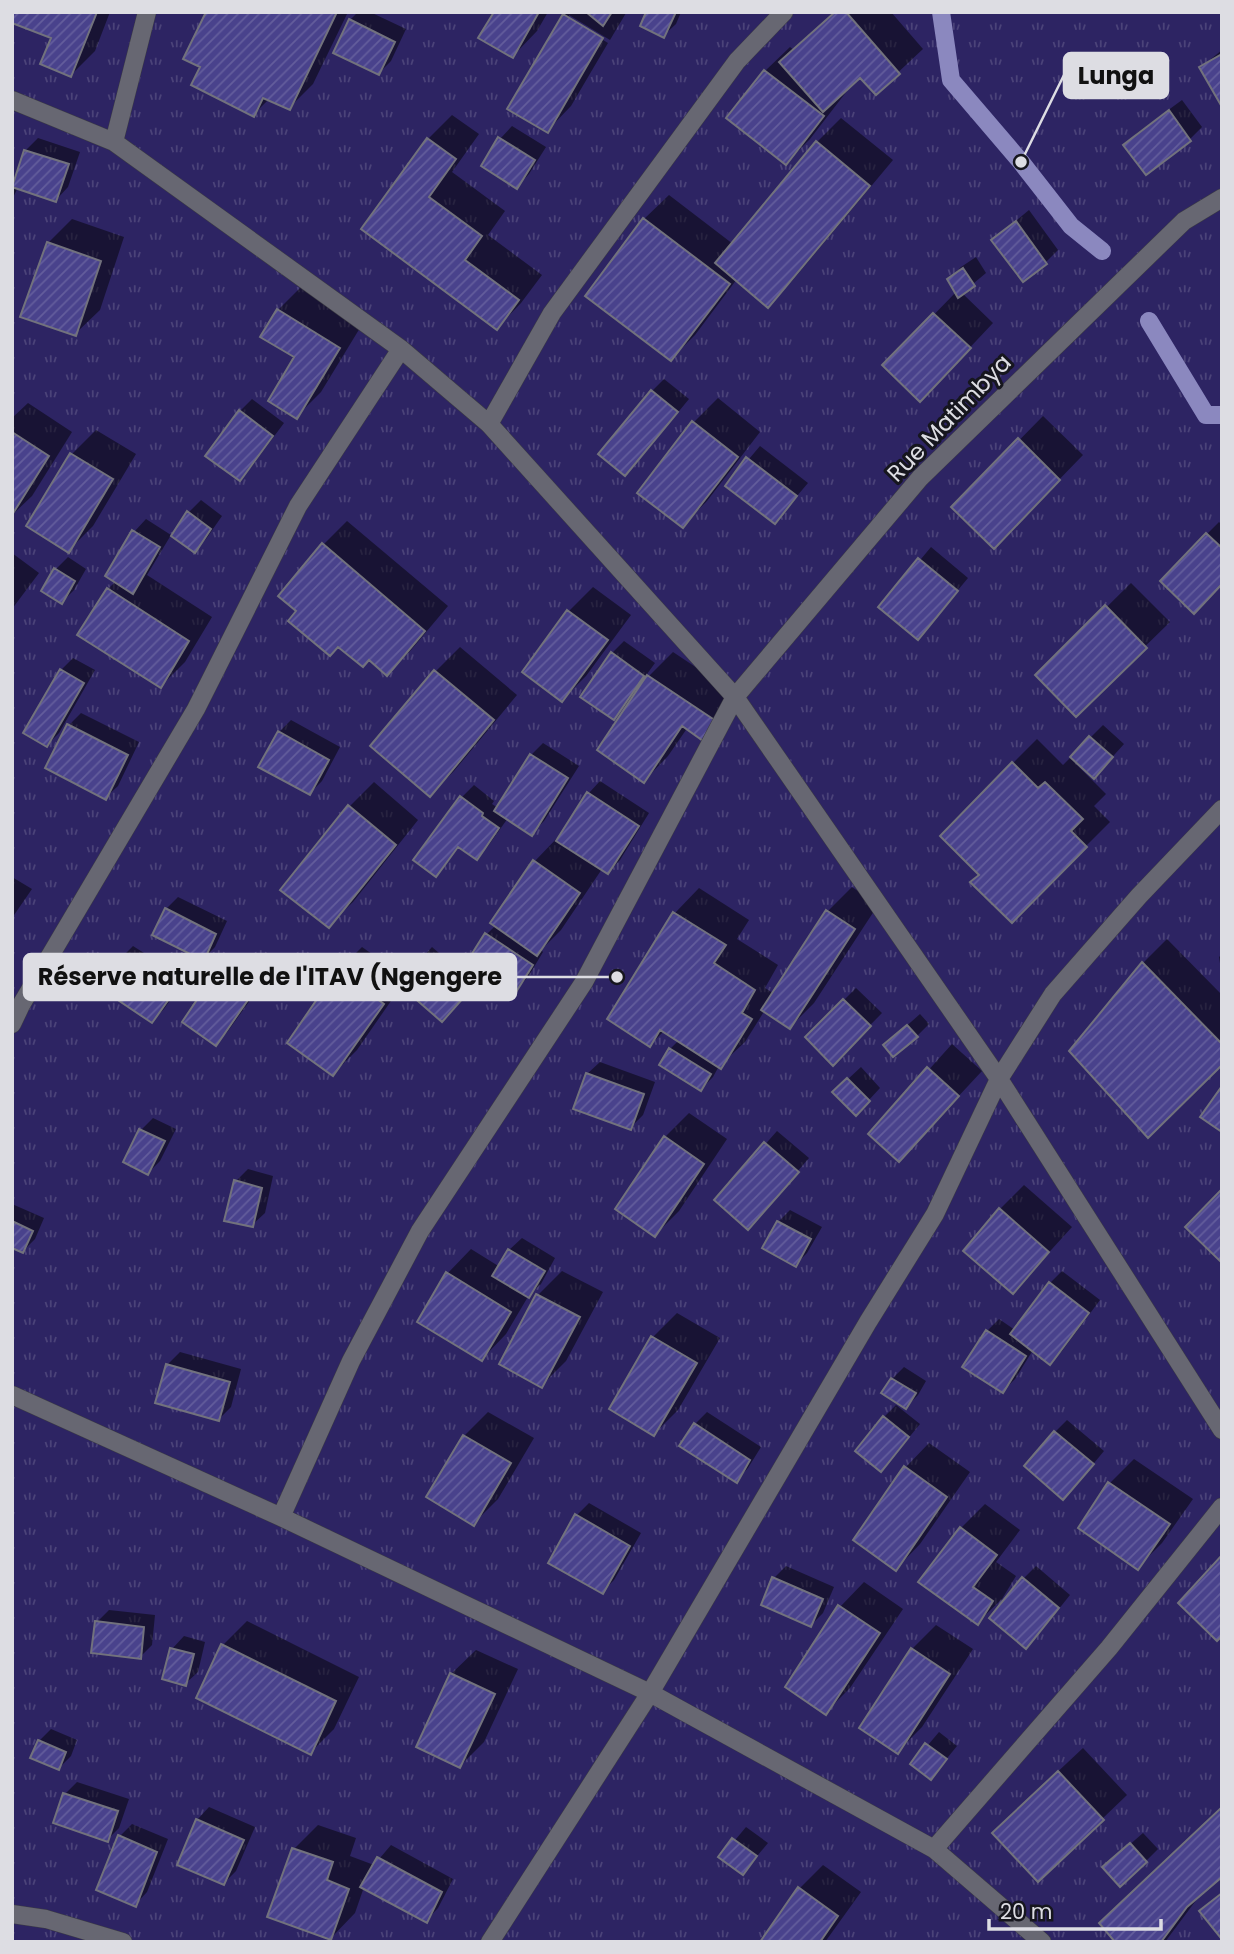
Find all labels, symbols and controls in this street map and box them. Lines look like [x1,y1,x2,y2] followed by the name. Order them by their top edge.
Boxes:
[1064,53,1168,98] callout: Lunga
[1078,59,1154,92] text: Lunga
[880,347,1018,489] street label: Rue Matimbya
[24,954,516,1000] callout: Réserve naturelle de l'ITAV (Ngengere
[38,960,502,993] text: Réserve naturelle de l'ITAV (Ngengere
[989,1888,1160,1932] scale bar
[1000,1897,1053,1926] text: 20 m

